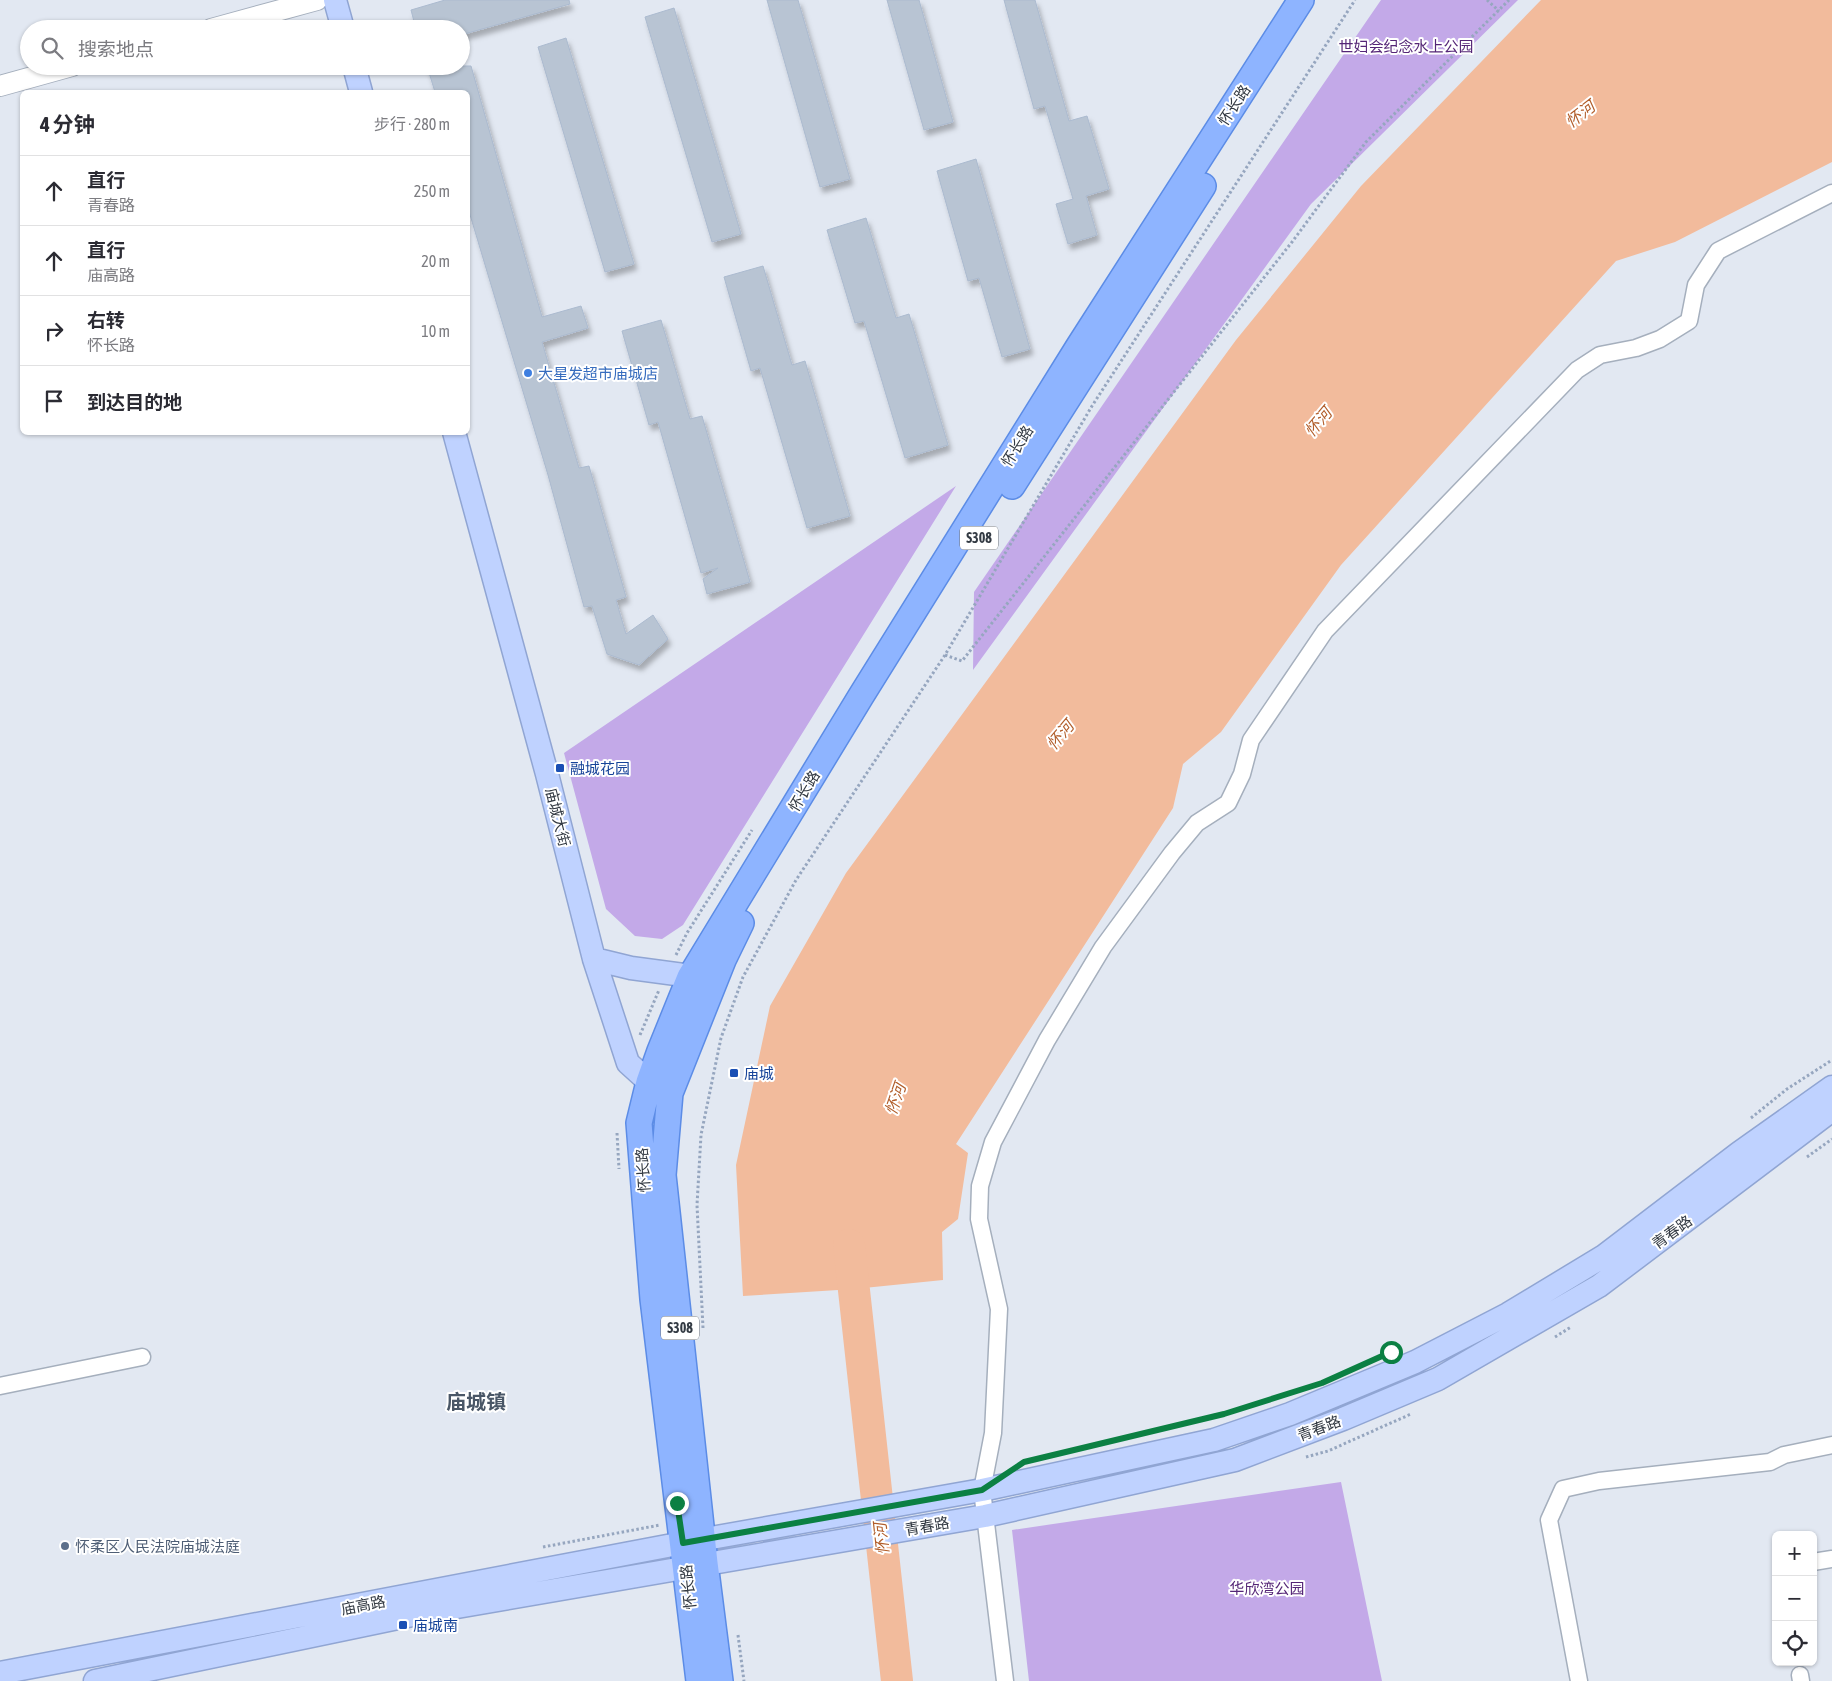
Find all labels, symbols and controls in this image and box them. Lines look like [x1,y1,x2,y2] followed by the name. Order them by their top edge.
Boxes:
[20,20,470,75] search box
[38,34,66,62] icon: search
[78,38,154,60] text: 搜索地点
[1338,38,1474,55] park label: 世妇会纪念水上公园
[1215,81,1253,129] street label: 怀长路
[1562,95,1601,131] water label: 怀河
[40,112,95,136] text: 4 分钟
[374,115,450,133] text: 步行 · 280 m
[87,169,125,191] text: 直行
[40,177,68,205] icon: ahead
[414,182,450,200] text: 250 m
[87,196,135,214] text: 青春路
[87,239,125,261] text: 直行
[40,247,68,275] icon: ahead
[421,252,450,270] text: 20 m
[87,266,135,284] text: 庙高路
[87,309,125,331] text: 右转
[40,317,68,345] icon: right
[421,322,450,340] text: 10 m
[87,336,135,354] text: 怀长路
[538,365,658,382] place label: 大星发超市庙城店
[522,367,534,379] marker: 大星发超市庙城店
[40,387,68,415] icon: arrive
[87,391,182,413] text: 到达目的地
[1301,402,1337,440] water label: 怀河
[998,422,1036,470] street label: 怀长路
[960,526,998,550] road number: S308
[1043,715,1079,753] water label: 怀河
[570,760,630,777] place label: 融城花园
[554,762,566,774] marker: 融城花园
[785,767,823,815] street label: 怀长路
[542,786,574,848] street label: 庙城大街
[744,1065,774,1082] place label: 庙城
[728,1067,740,1079] marker: 庙城
[881,1078,910,1117] water label: 怀河
[633,1147,653,1193] street label: 怀长路
[1649,1212,1695,1252] street label: 青春路
[661,1316,699,1340] road number: S308
[1380,1341,1403,1364] route start
[446,1390,506,1413] district label: 庙城镇
[1295,1412,1343,1444] street label: 青春路
[666,1492,689,1515] route end
[903,1514,951,1538] street label: 青春路
[870,1519,892,1556] water label: 怀河
[1772,1531,1817,1666] map controls
[1772,1531,1817,1576] button: +
[75,1538,240,1555] place label: 怀柔区人民法院庙城法庭
[59,1540,71,1552] marker: 怀柔区人民法院庙城法庭
[677,1564,699,1610] street label: 怀长路
[1772,1576,1817,1621] button: −
[1229,1580,1305,1597] park label: 华欣湾公园
[339,1592,387,1618] street label: 庙高路
[413,1617,458,1634] place label: 庙城南
[397,1619,409,1631] marker: 庙城南
[1772,1621,1817,1666] button: locate

